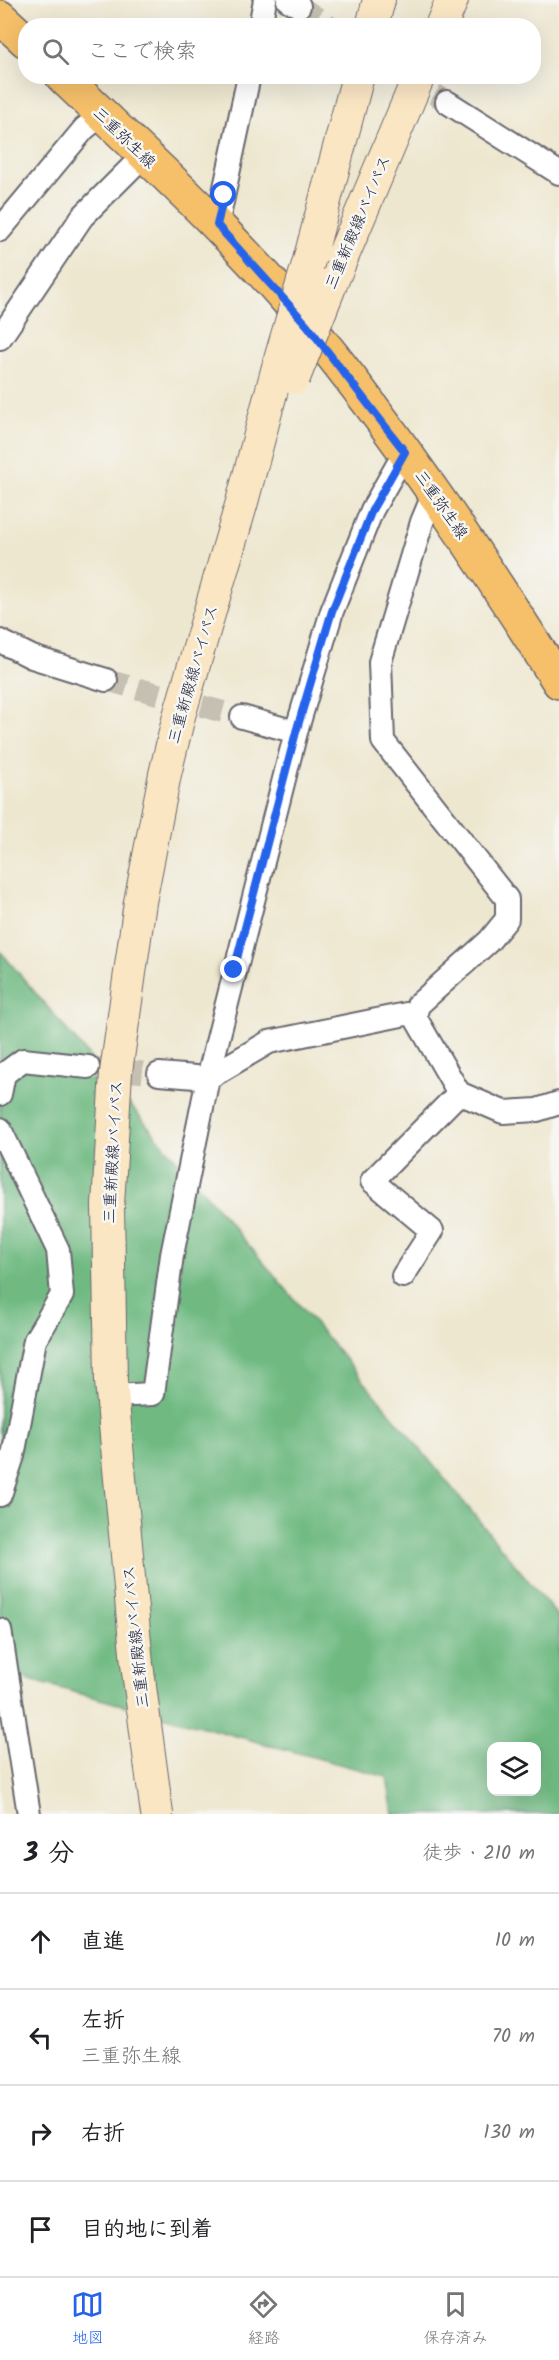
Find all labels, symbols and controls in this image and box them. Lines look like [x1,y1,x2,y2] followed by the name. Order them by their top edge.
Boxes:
[18,18,541,84] search box
[39,35,72,68] icon: search
[87,35,197,70] text: ここで検索
[86,101,161,175] street label: 三重弥生線
[319,152,398,294] street label: 三重新殿線バイパス
[210,181,236,207] route start
[408,465,474,545] street label: 三重弥生線
[162,602,225,747] street label: 三重新殿線バイパス
[220,956,246,982] route end
[97,1080,130,1224] street label: 三重新殿線バイパス
[117,1564,156,1710] street label: 三重新殿線バイパス
[487,1742,541,1796] map controls
[487,1742,541,1796] button: layers
[24,1833,74,1875] text: 3 分
[422,1838,535,1870] text: 徒歩 · 210 m
[24,1925,57,1958] icon: ahead
[81,1925,125,1960] text: 直進
[495,1925,535,1957] text: 10 m
[81,2004,125,2039] text: 左折
[24,2021,57,2054] icon: left
[492,2021,535,2053] text: 70 m
[81,2041,181,2073] text: 三重弥生線
[24,2117,57,2150] icon: right
[81,2117,125,2152] text: 右折
[483,2117,535,2149] text: 130 m
[24,2213,57,2246] icon: arrive
[81,2213,213,2248] text: 目的地に到着
[71,2288,104,2351] tab: 地図
[247,2288,280,2351] tab: 経路
[423,2288,487,2351] tab: 保存済み

